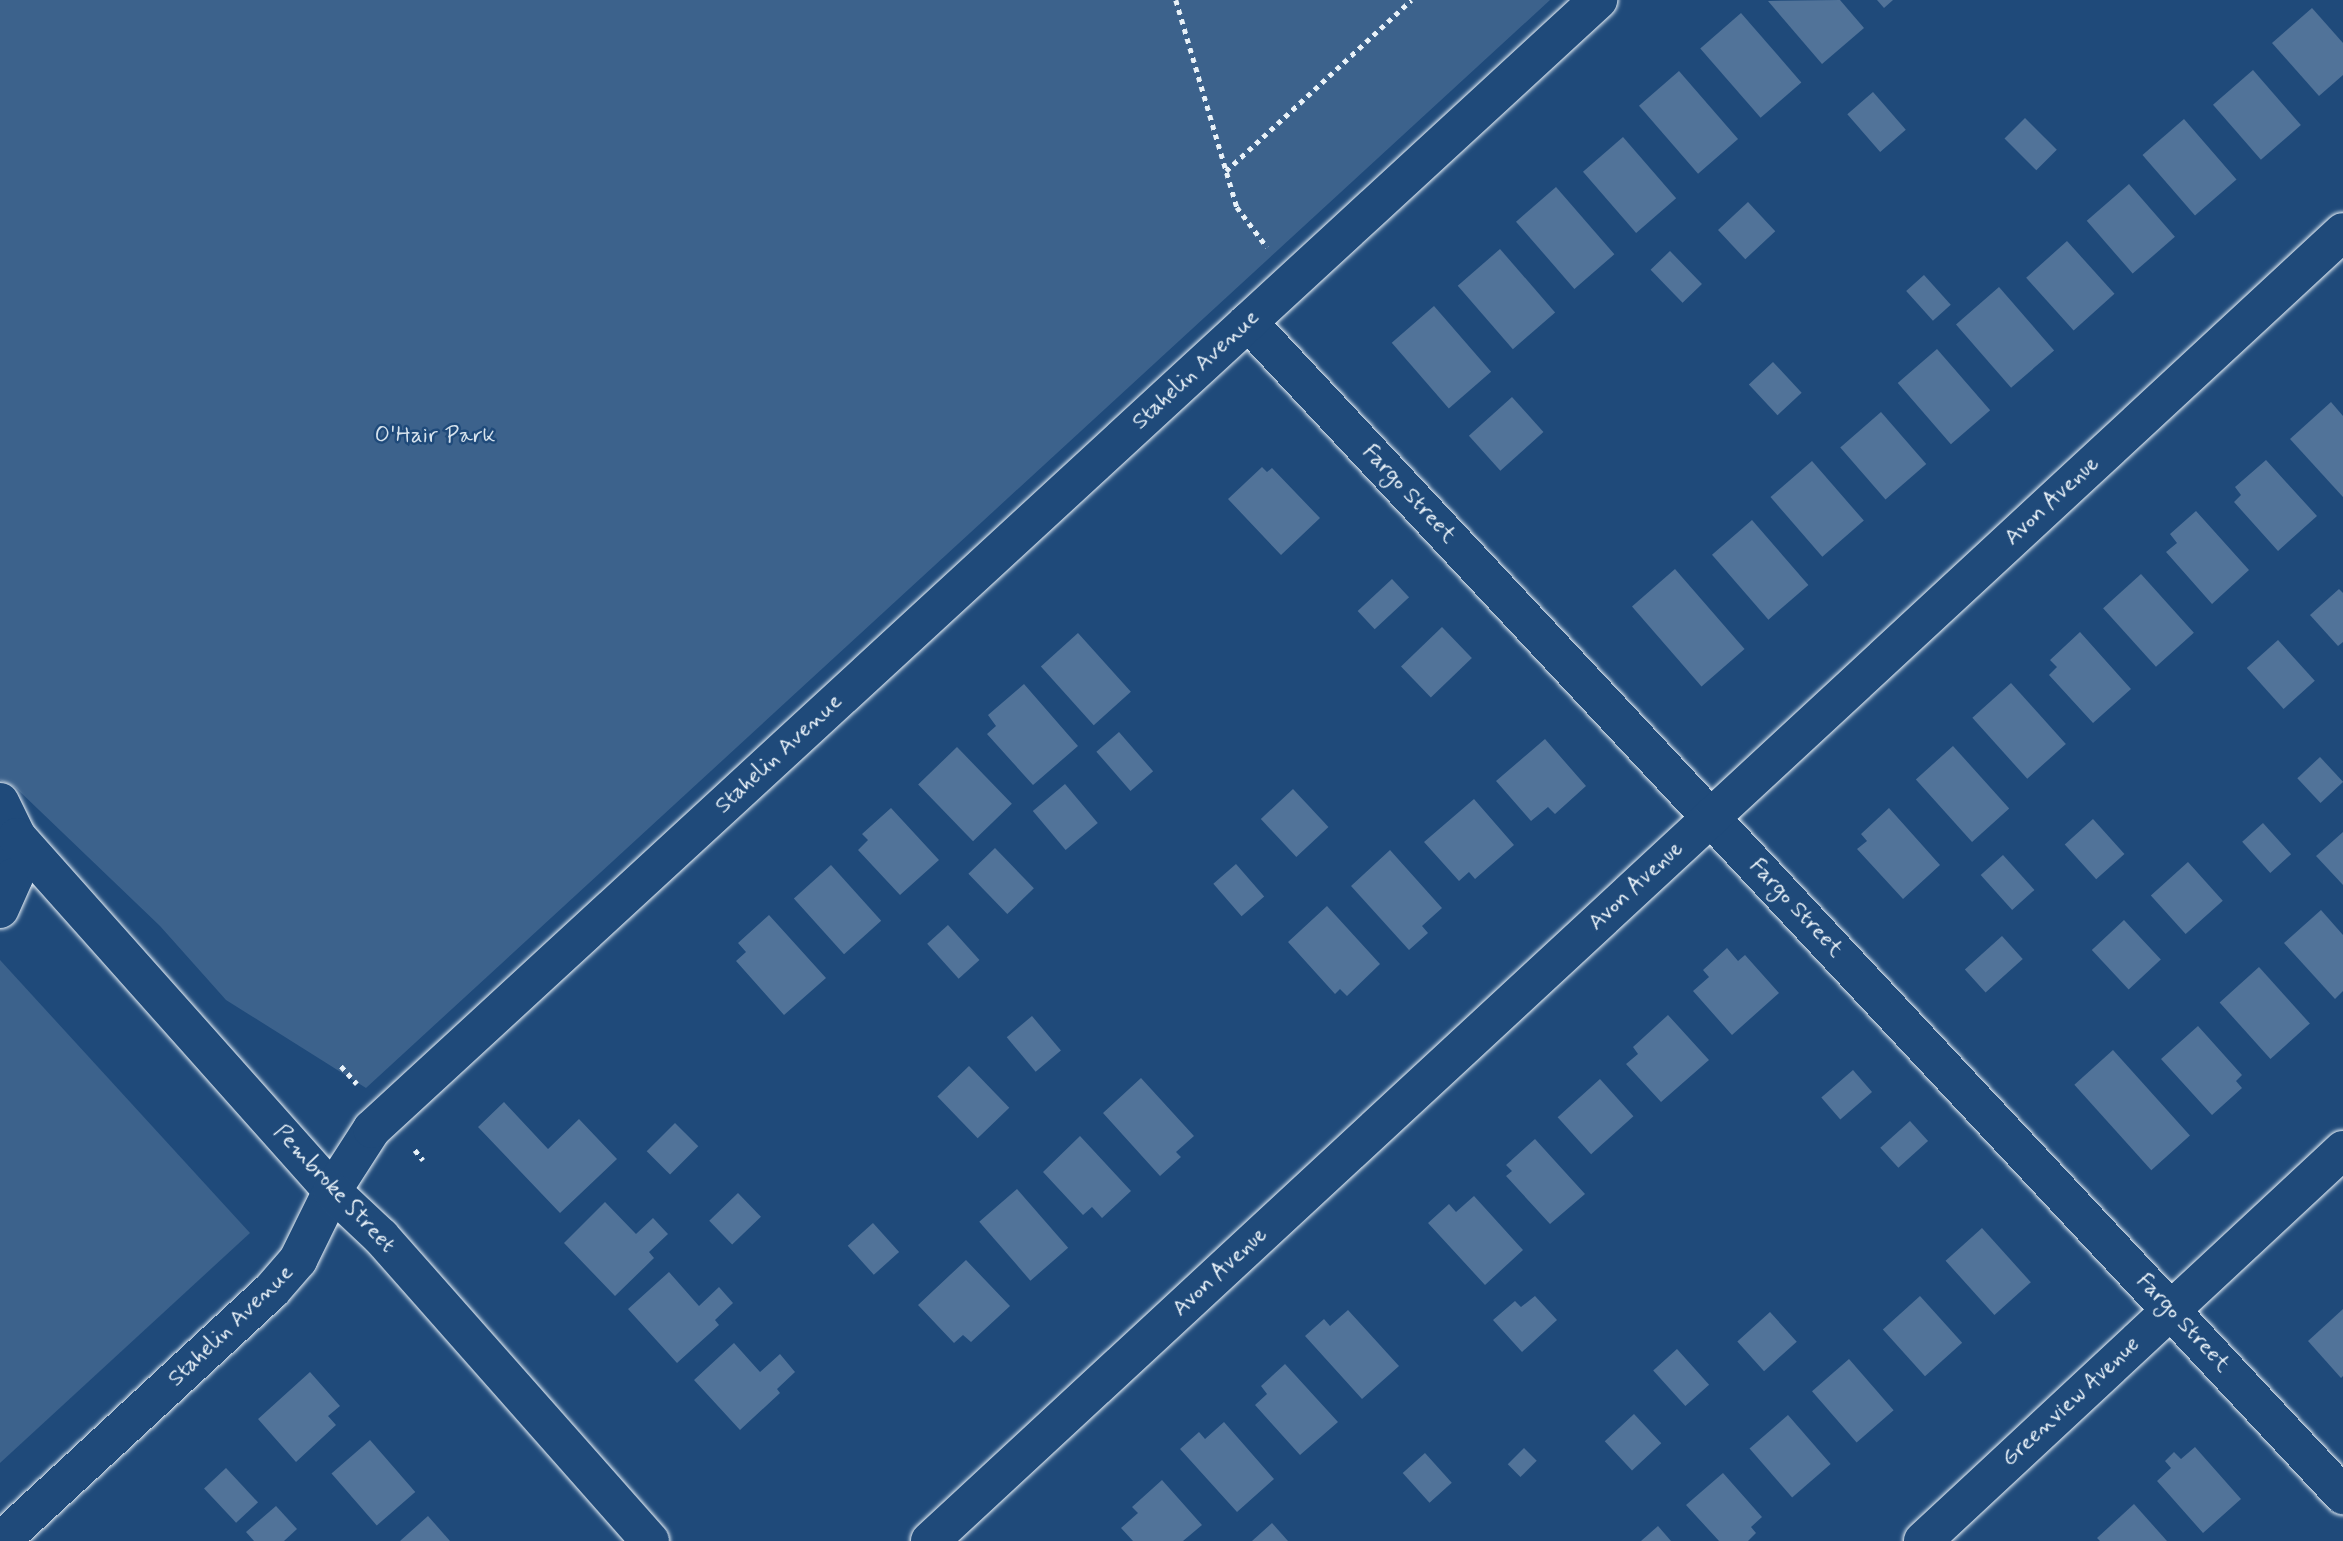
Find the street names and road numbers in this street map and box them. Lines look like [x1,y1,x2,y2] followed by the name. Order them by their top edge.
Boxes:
[1129,306,1263,434] street label: Stahelin Avenue
[1356,439,1462,549] street label: Fargo Street
[1997,448,2107,554] street label: Avon Avenue
[712,690,846,818] street label: Stahelin Avenue
[1581,833,1691,939] street label: Avon Avenue
[1743,853,1849,963] street label: Fargo Street
[266,1117,402,1261] street label: Pembroke Street
[1165,1219,1275,1325] street label: Avon Avenue
[165,1262,297,1390] street label: Stahelin Avenue
[2130,1268,2236,1378] street label: Fargo Street
[1994,1329,2148,1475] street label: Greenview Avenue

